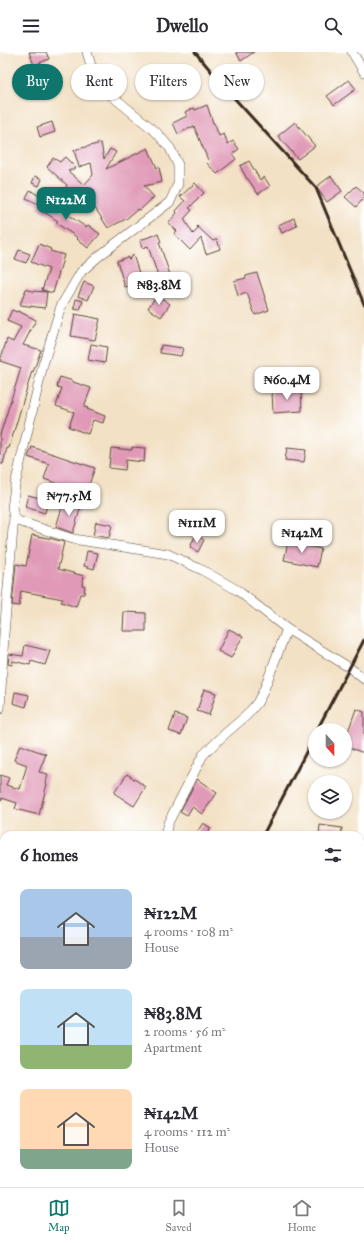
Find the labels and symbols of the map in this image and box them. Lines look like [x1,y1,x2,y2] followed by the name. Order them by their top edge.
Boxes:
[38,187,94,221] pin: ₦122M
[126,272,192,306] pin: ₦83.8M
[254,367,320,401] pin: ₦60.4M
[36,483,102,517] pin: ₦77.5M
[169,510,225,544] pin: ₦111M
[274,520,330,554] pin: ₦142M
[308,723,352,767] north arrow

